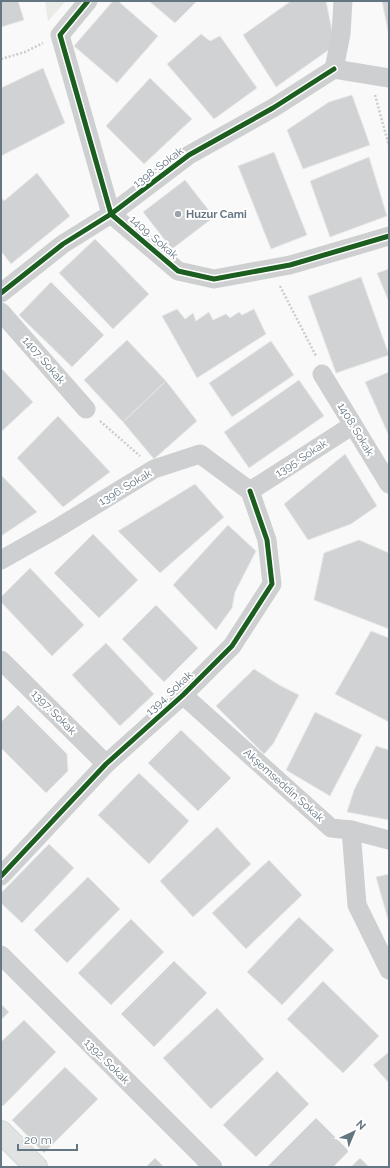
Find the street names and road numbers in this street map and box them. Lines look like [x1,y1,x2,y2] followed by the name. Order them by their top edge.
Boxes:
[131,144,186,190] street label: 1398. Sokak
[127,213,181,262] street label: 1409. Sokak
[20,334,68,387] street label: 1407. Sokak
[335,400,377,458] street label: 1408. Sokak
[273,437,330,480] street label: 1395. Sokak
[96,466,154,508] street label: 1396. Sokak
[143,668,195,718] street label: 1394. Sokak
[29,687,79,738] street label: 1397. Sokak
[241,746,326,825] street label: Akşemseddin Sokak
[81,1036,132,1087] street label: 1392. Sokak

